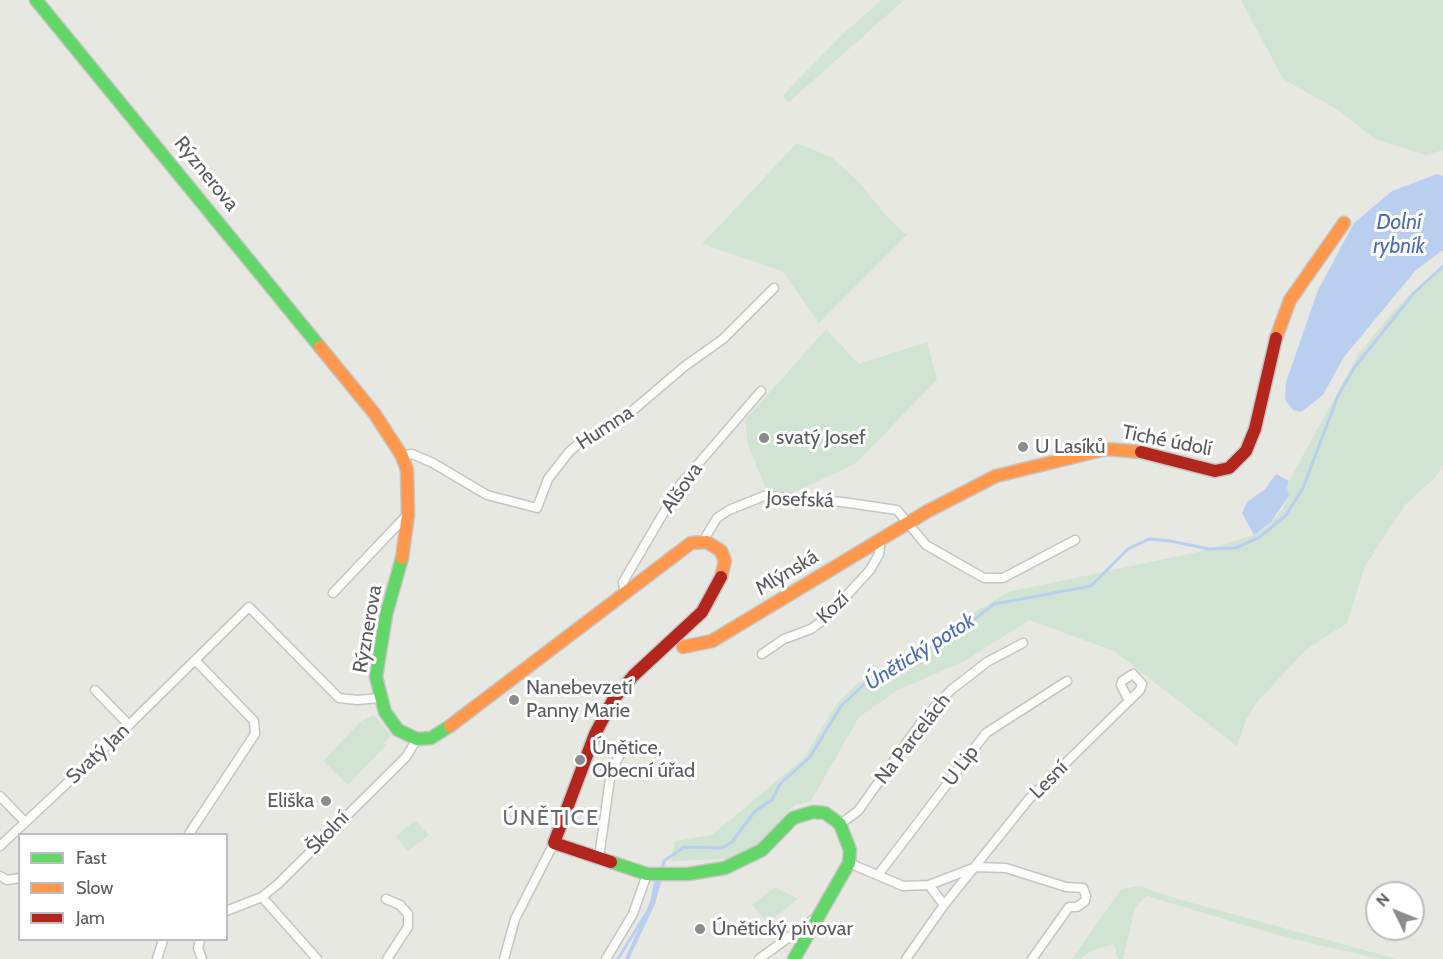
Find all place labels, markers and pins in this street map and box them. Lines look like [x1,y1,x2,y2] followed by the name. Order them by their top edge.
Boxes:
[776,426,866,450] place label: svatý Josef
[757,431,771,445] marker: svatý Josef
[1035,435,1106,459] place label: U Lasíků
[1016,440,1030,454] marker: U Lasíků
[526,676,632,723] place label: Nanebevzetí Panny Marie
[507,693,521,707] marker: Nanebevzetí Panny Marie
[592,736,695,783] place label: Únětice, Obecní úřad
[573,753,587,767] marker: Únětice, Obecní úřad
[267,789,314,813] place label: Eliška
[319,794,333,808] marker: Eliška
[712,917,853,941] place label: Únětický pivovar
[693,922,707,936] marker: Únětický pivovar

